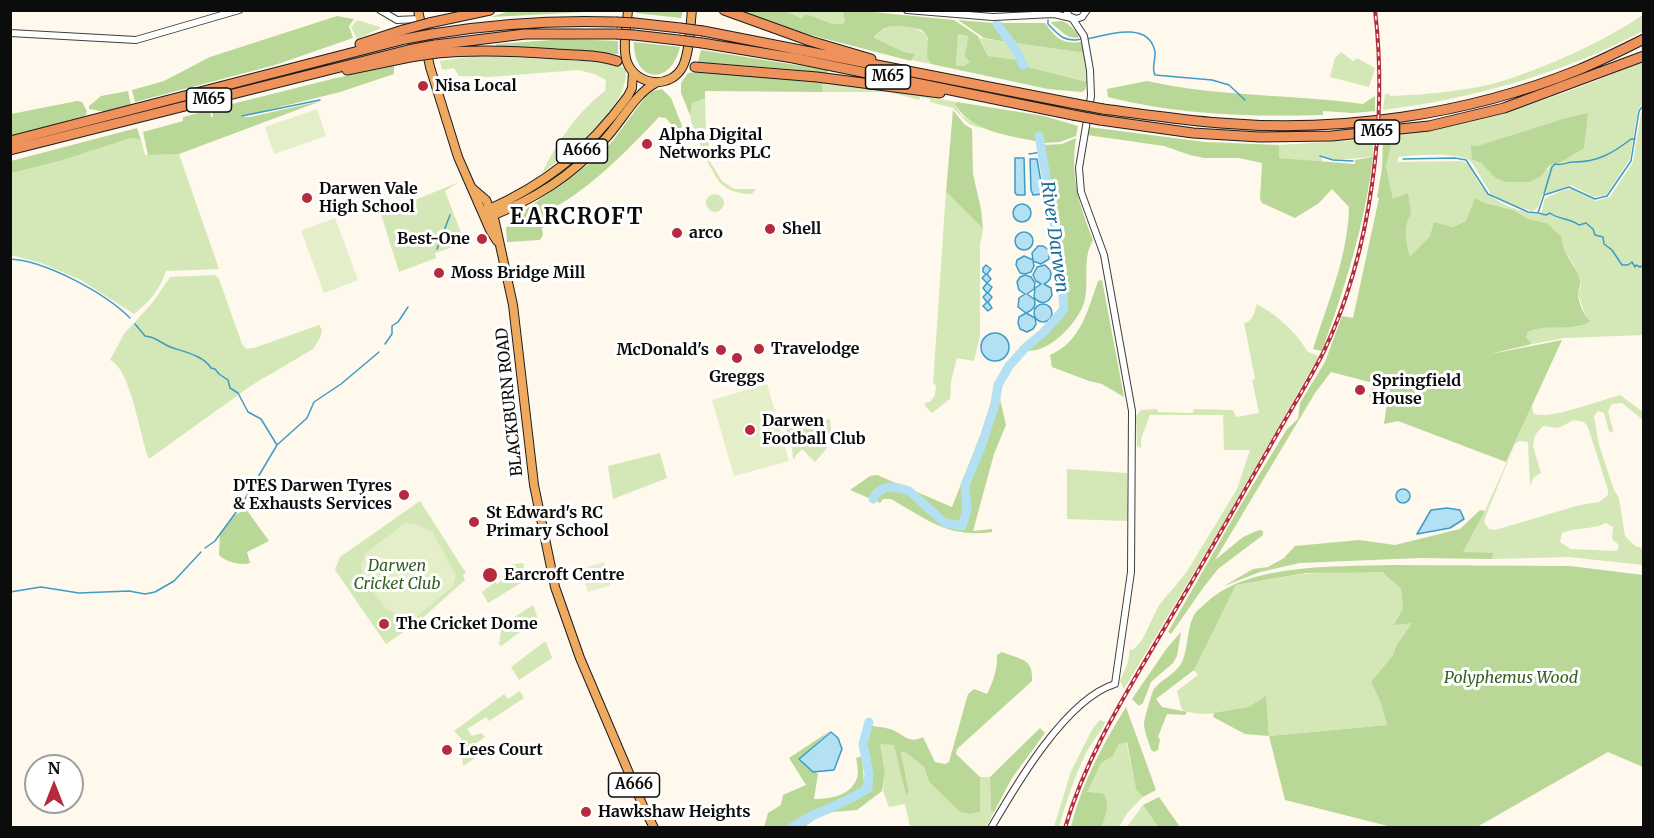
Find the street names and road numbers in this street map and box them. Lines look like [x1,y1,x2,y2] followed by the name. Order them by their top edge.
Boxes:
[866,65,910,89] road number: M65
[186,88,232,112] road number: M65
[1354,120,1400,144] road number: M65
[556,139,608,163] road number: A666
[493,327,527,477] street label: BLACKBURN ROAD
[608,773,660,797] road number: A666

